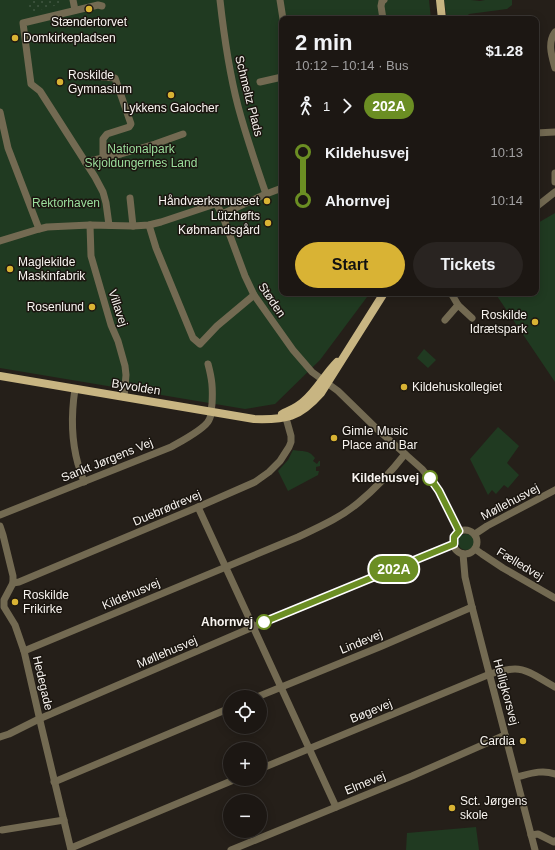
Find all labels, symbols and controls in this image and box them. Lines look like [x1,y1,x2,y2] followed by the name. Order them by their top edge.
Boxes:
[84,4,94,14] marker: Stændertorvet
[51,15,128,29] place label: Stændertorvet
[295,30,352,55] text: 2 min
[23,31,116,45] place label: Domkirkepladsen
[10,33,20,43] marker: Domkirkepladsen
[485,42,523,59] text: $1.28
[232,54,266,138] street label: Schmeltz Plads
[295,58,408,73] text: 10:12 – 10:14 · Bus
[68,68,132,96] place label: Roskilde Gymnasium
[55,77,65,87] marker: Roskilde Gymnasium
[166,90,176,100] marker: Lykkens Galocher
[295,95,317,117] icon: walk
[336,95,358,117] icon: forward
[372,98,406,114] text: 202A
[323,99,330,114] text: 1
[123,101,219,115] place label: Lykkens Galocher
[85,142,197,170] park label: Nationalpark Skjoldungernes Land
[325,144,409,161] text: Kildehusvej
[490,145,523,160] text: 10:13
[325,192,390,209] text: Ahornvej
[490,193,523,208] text: 10:14
[158,194,260,208] place label: Håndværksmuseet
[32,196,100,210] park label: Rektorhaven
[262,196,272,206] marker: Håndværksmuseet
[178,209,260,237] place label: Lützhøfts Købmandsgård
[263,218,273,228] marker: Lützhøfts Købmandsgård
[295,242,405,288] button: Start
[413,242,523,288] button: Tickets
[18,255,86,283] place label: Maglekilde Maskinfabrik
[5,264,15,274] marker: Maglekilde Maskinfabrik
[255,280,289,320] street label: Støden
[106,288,130,328] street label: Villavej
[27,300,84,314] place label: Rosenlund
[87,302,97,312] marker: Rosenlund
[470,308,528,336] place label: Roskilde Idrætspark
[530,317,540,327] marker: Roskilde Idrætspark
[111,376,161,398] street label: Byvolden
[412,380,503,394] place label: Kildehuskollegiet
[399,382,409,392] marker: Kildehuskollegiet
[342,424,417,452] place label: Gimle Music Place and Bar
[329,433,339,443] marker: Gimle Music Place and Bar
[59,435,155,485] street label: Sankt Jørgens Vej
[422,470,438,486] marker: Kildehusvej
[352,471,419,485] place label: Kildehusvej
[478,481,542,523] street label: Møllehusvej
[131,487,203,529] street label: Duebrødrevej
[494,545,546,583] street label: Fælledvej
[366,556,422,582] line badge: 202A
[377,561,411,577] text: 202A
[100,576,162,612] street label: Kildehusvej
[23,588,69,616] place label: Roskilde Frikirke
[10,597,20,607] marker: Roskilde Frikirke
[256,614,272,630] marker: Ahornvej
[201,615,253,629] place label: Ahornvej
[338,627,384,657] street label: Lindevej
[135,633,199,671] street label: Møllehusvej
[30,654,56,712] street label: Hedegade
[490,657,522,727] street label: Helligkorsvej
[223,690,267,838] map controls
[223,690,267,734] button: locate
[348,696,394,726] street label: Bøgevej
[480,734,515,748] place label: Cardia
[518,736,528,746] marker: Cardia
[223,742,267,786] button: +
[343,769,387,797] street label: Elmevej
[223,794,267,838] button: −
[460,794,527,822] place label: Sct. Jørgens skole
[447,803,457,813] marker: Sct. Jørgens skole

